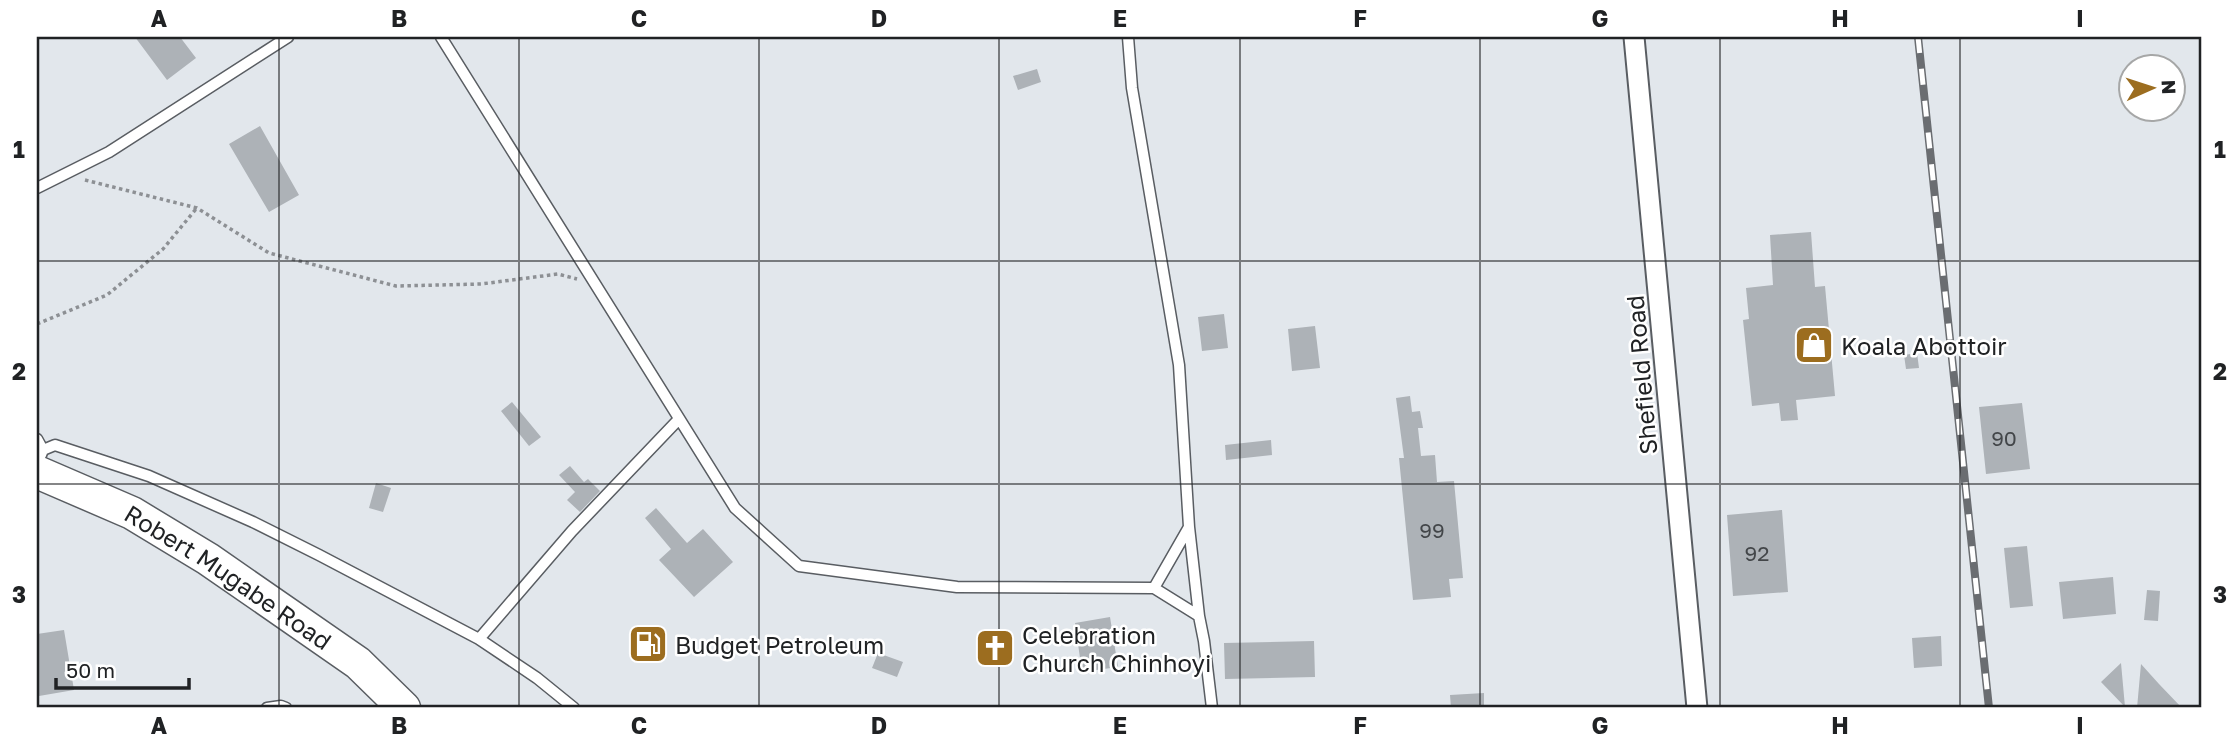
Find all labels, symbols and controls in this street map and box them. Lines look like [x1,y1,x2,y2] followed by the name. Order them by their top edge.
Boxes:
[151,4,168,32] text: A
[391,4,407,32] text: B
[631,4,647,32] text: C
[871,4,887,32] text: D
[1113,4,1127,32] text: E
[1353,4,1367,32] text: F
[1592,4,1608,32] text: G
[1831,4,1849,32] text: H
[2076,4,2084,32] text: I
[2116,52,2186,122] north arrow
[2158,79,2181,95] text: N
[13,135,25,163] text: 1
[2214,135,2226,163] text: 1
[1620,294,1662,456] street label: Shefield Road
[1793,324,1835,366] shop icon: Koala Abottoir
[1841,331,2007,360] place label: Koala Abottoir
[12,357,26,385] text: 2
[2213,357,2227,385] text: 2
[1991,425,2017,451] house number: 90
[120,498,337,655] street label: Robert Mugabe Road
[1419,517,1445,543] house number: 99
[1745,540,1769,566] house number: 92
[12,580,26,608] text: 3
[2213,580,2227,608] text: 3
[1022,620,1211,677] place label: Celebration Church Chinhoyi
[627,623,669,665] fuel station icon: Budget Petroleum
[974,627,1016,669] church icon: Celebration Church Chinhoyi
[675,630,884,659] place label: Budget Petroleum
[56,647,189,691] scale bar
[66,657,115,683] text: 50 m
[151,711,168,739] text: A
[391,711,407,739] text: B
[631,711,647,739] text: C
[871,711,887,739] text: D
[1113,711,1127,739] text: E
[1353,711,1367,739] text: F
[1592,711,1608,739] text: G
[1831,711,1849,739] text: H
[2076,711,2084,739] text: I

